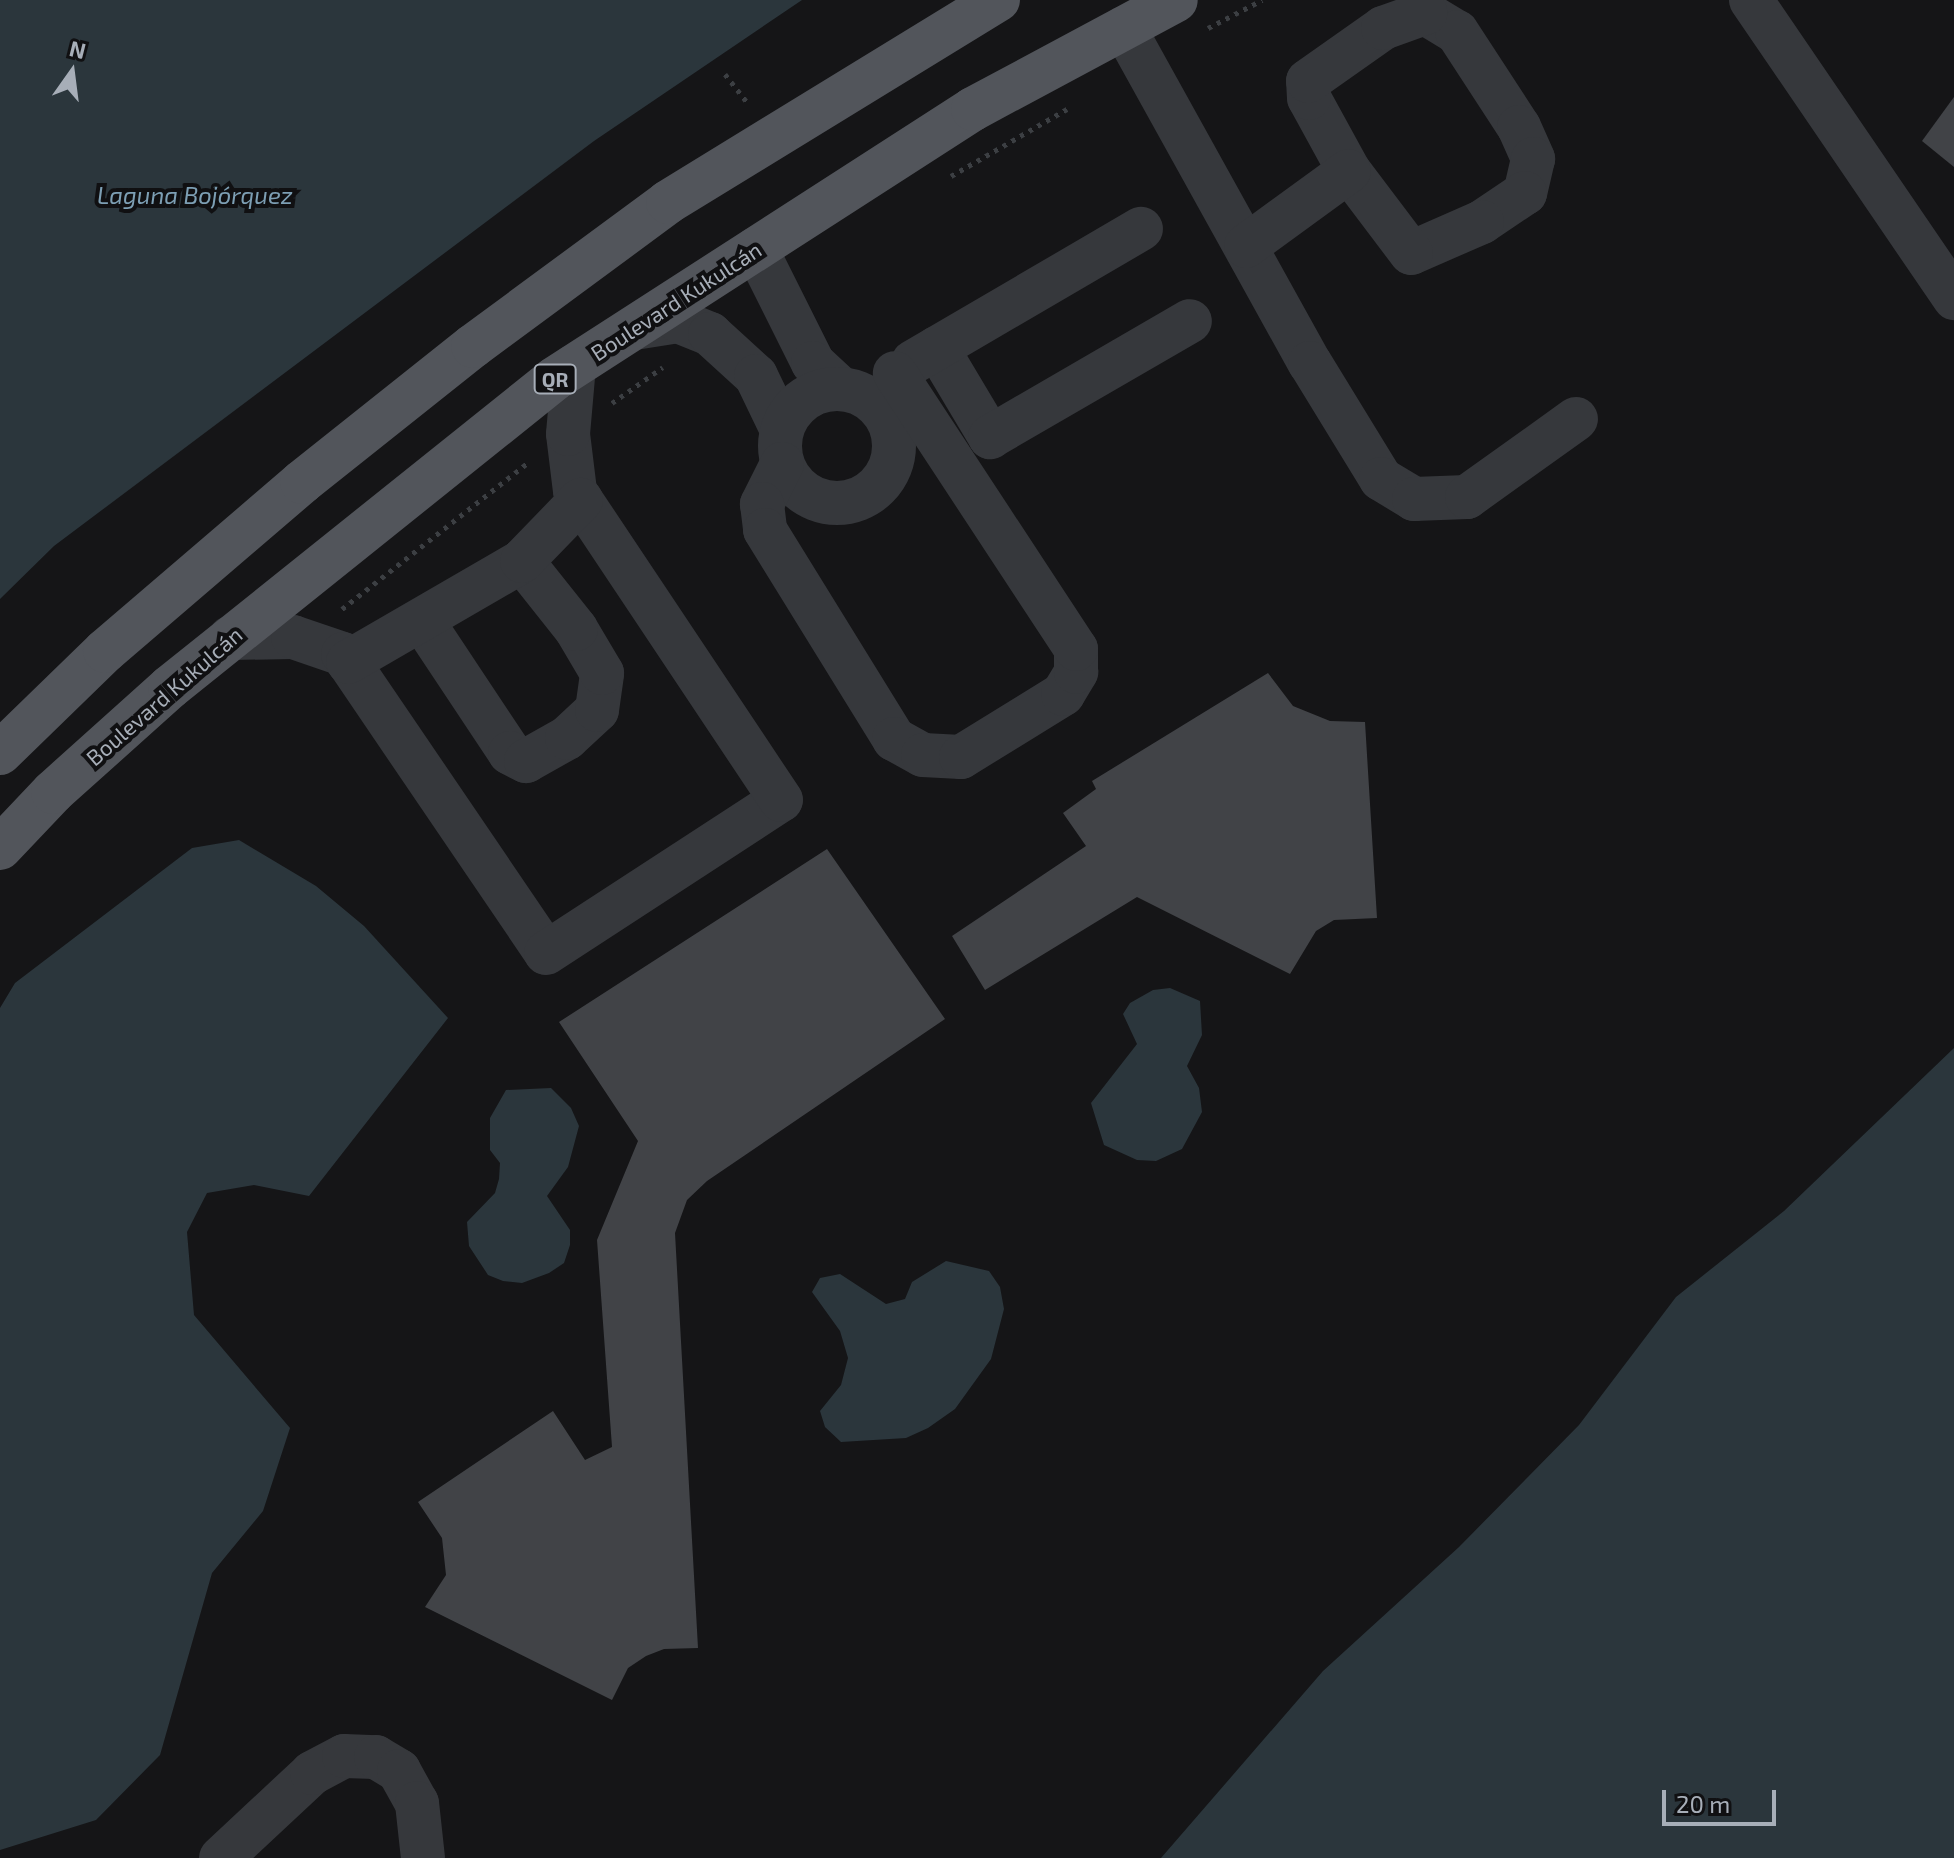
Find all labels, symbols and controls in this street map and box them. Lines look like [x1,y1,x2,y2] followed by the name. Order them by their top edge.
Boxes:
[32,32,112,112] north arrow
[67,34,89,63] text: N
[97,181,293,209] water label: Laguna Bojórquez
[586,236,766,366] street label: Boulevard Kukulcán
[533,363,577,395] road number: QR
[81,621,247,771] street label: Boulevard Kukulcán
[1666,1774,1780,1824] scale bar
[1676,1789,1730,1818] text: 20 m

